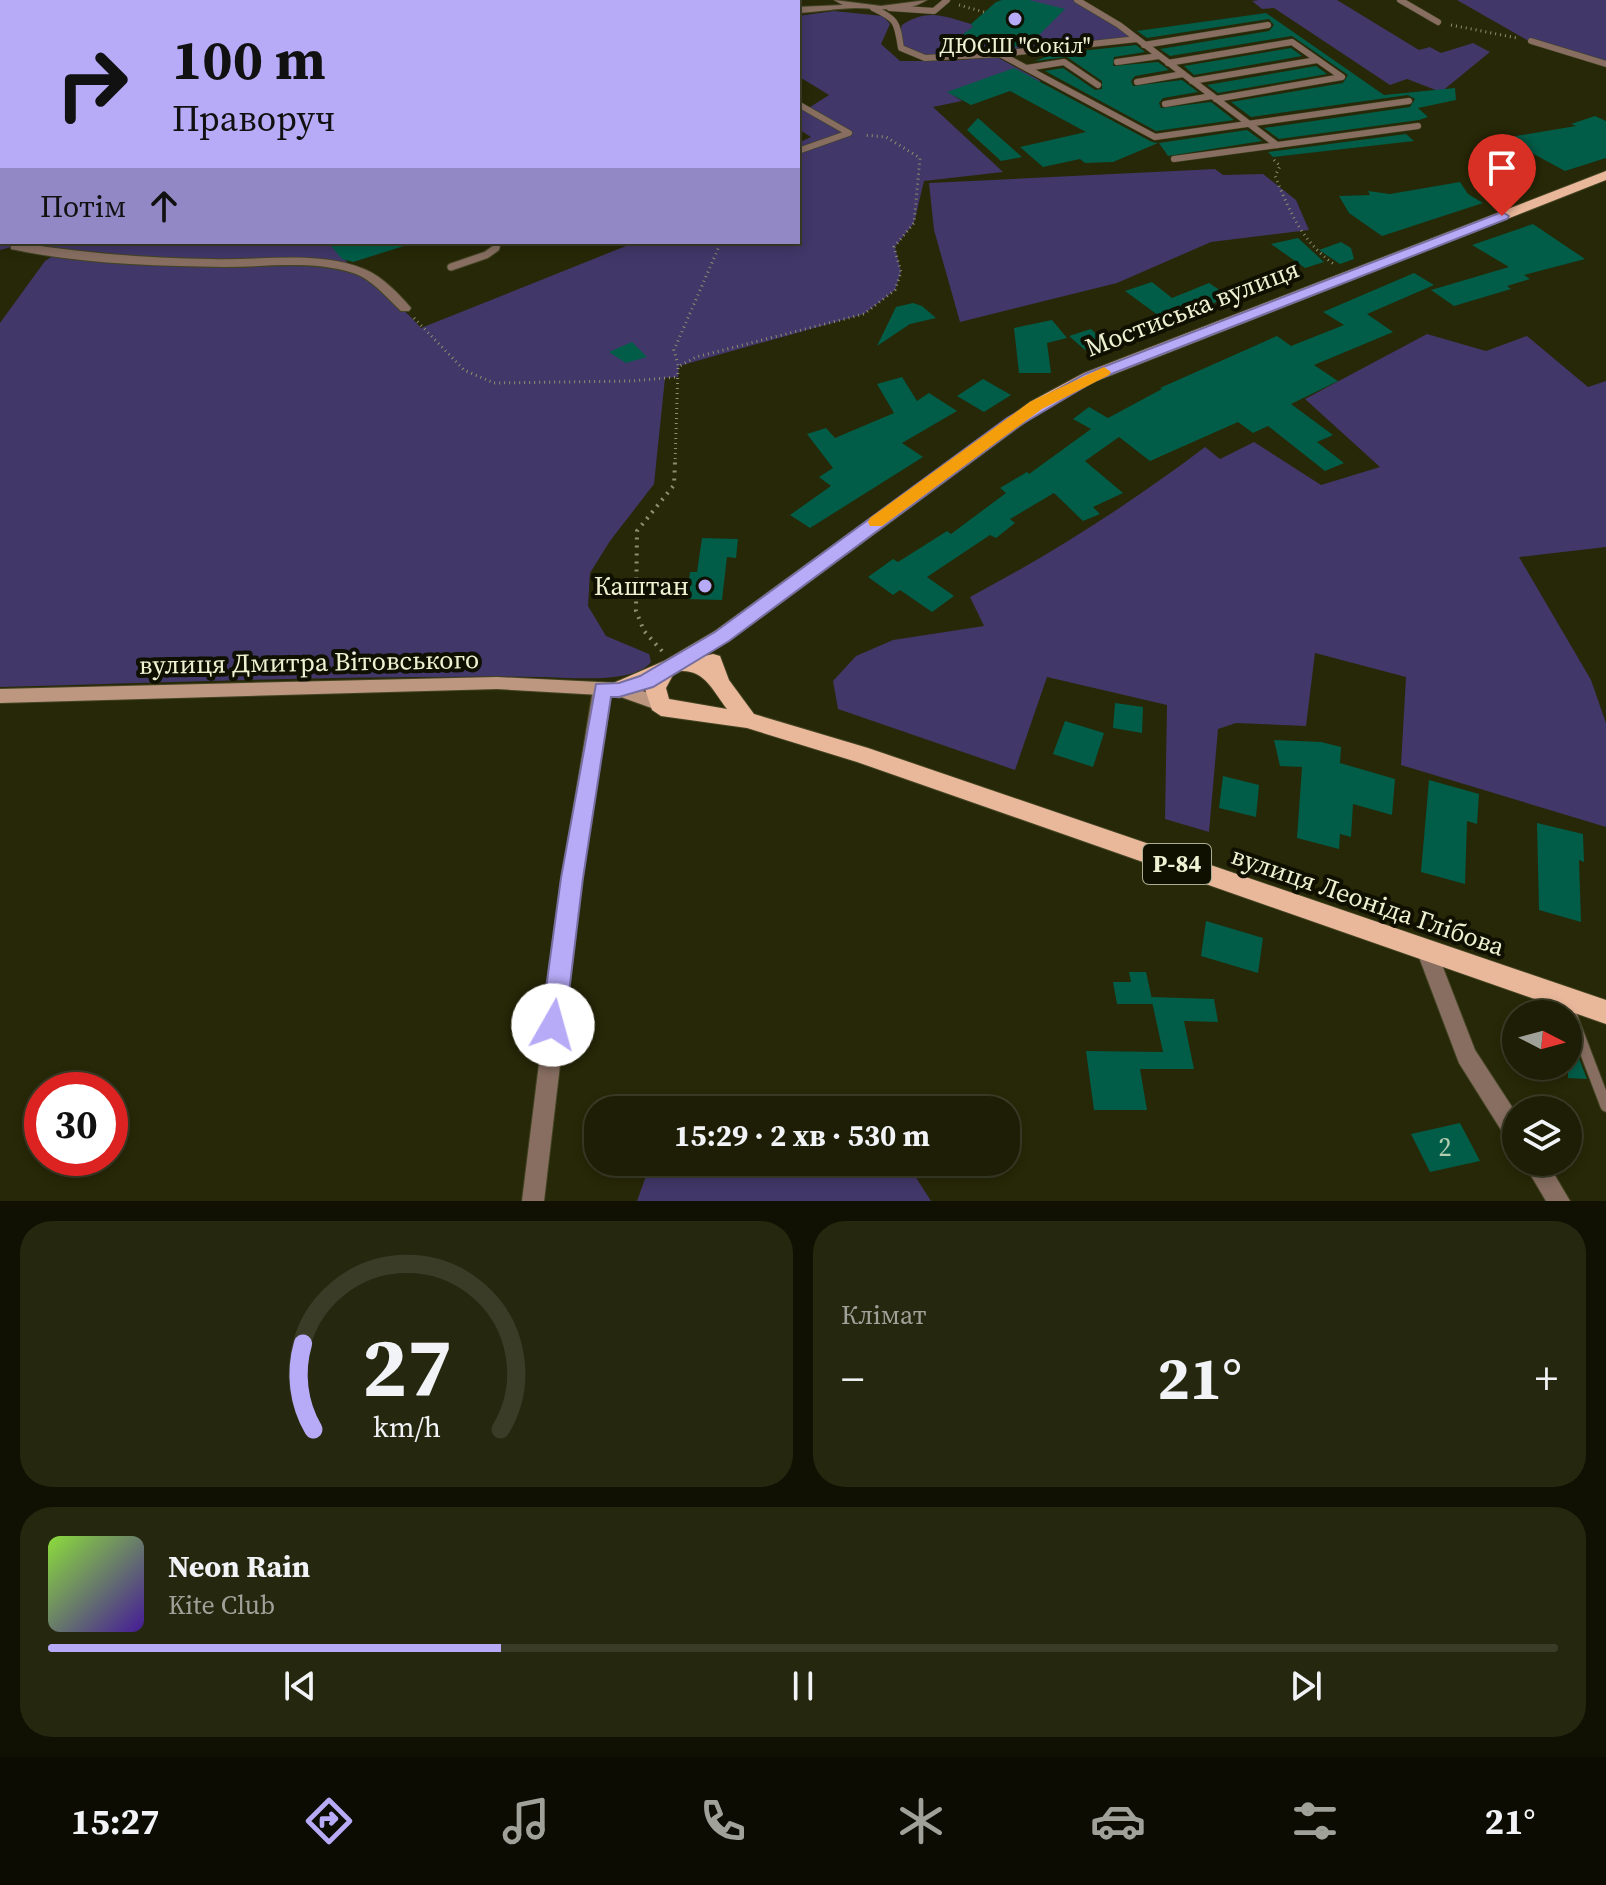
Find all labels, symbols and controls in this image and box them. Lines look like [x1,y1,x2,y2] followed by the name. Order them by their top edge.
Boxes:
[1006,10,1024,28] marker: ДЮСШ "Сокіл"
[172,21,326,98] text: 100 m
[939,30,1091,60] place label: ДЮСШ "Сокіл"
[40,32,144,136] icon: right
[172,94,335,143] text: Праворуч
[1468,134,1536,216] pin
[1480,146,1524,190] icon: arrive
[142,184,186,228] icon: ahead
[40,186,126,227] text: Потім
[1080,251,1304,365] street label: Мостиська вулиця
[594,568,689,604] place label: Каштан
[696,577,714,595] marker: Каштан
[139,641,479,683] street label: вулиця Дмитра Вітовського
[1227,837,1510,965] street label: вулиця Леоніда Глібова
[1143,844,1211,884] road number: Р-84
[511,983,595,1067] position arrow
[1502,1000,1582,1080] north arrow
[1502,1000,1582,1176] map controls
[24,1072,128,1176] speed limit sign: 30
[1502,1096,1582,1176] button: layers
[674,1115,930,1156] text: 15:29 · 2 хв · 530 m
[1438,1129,1452,1165] house number: 2
[841,1297,926,1333] text: Клімат
[361,1310,452,1424] text: 27
[1157,1337,1242,1419] text: 21°
[841,1348,864,1409] text: −
[1535,1348,1558,1409] text: +
[372,1407,441,1447] text: km/h
[168,1546,310,1587] text: Neon Rain
[168,1587,275,1623] text: Kite Club
[278,1664,322,1708] icon: previous
[781,1664,825,1708] icon: pause
[1284,1664,1328,1708] icon: next
[301,1793,357,1849] icon: directions
[498,1793,554,1849] icon: music
[695,1793,751,1849] icon: phone
[893,1793,949,1849] icon: climate
[1090,1793,1146,1849] icon: car
[1287,1793,1343,1849] icon: filters
[71,1797,160,1846] text: 15:27
[1484,1797,1535,1846] text: 21°

